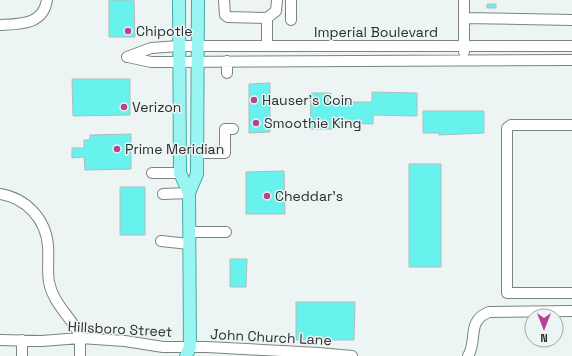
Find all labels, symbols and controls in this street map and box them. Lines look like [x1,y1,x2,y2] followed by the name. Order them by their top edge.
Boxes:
[136,22,193,40] place label: Chipotle
[314,23,438,41] street label: Imperial Boulevard
[123,26,133,36] marker: Chipotle
[262,91,353,109] place label: Hauser's Coin
[249,95,259,105] marker: Hauser's Coin
[132,98,181,116] place label: Verizon
[119,102,129,112] marker: Verizon
[264,114,362,132] place label: Smoothie King
[251,118,261,128] marker: Smoothie King
[125,140,224,158] place label: Prime Meridian
[112,144,122,154] marker: Prime Meridian
[275,187,343,205] place label: Cheddar's
[262,191,272,201] marker: Cheddar's
[524,308,564,348] north arrow
[67,317,173,341] street label: Hillsboro Street
[210,325,332,349] street label: John Church Lane
[540,331,548,345] text: N

